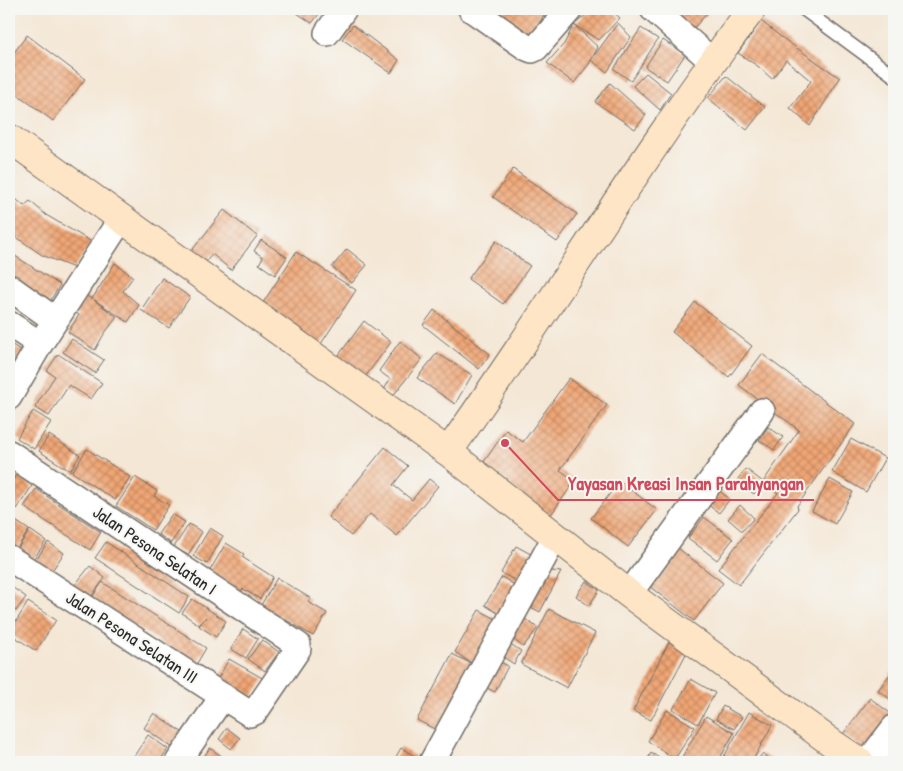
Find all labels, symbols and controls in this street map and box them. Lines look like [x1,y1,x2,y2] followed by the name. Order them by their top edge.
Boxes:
[558,466,814,500] callout: Yayasan Kreasi Insan Parahyangan
[568,470,804,497] text: Yayasan Kreasi Insan Parahyangan
[88,499,222,601] street label: Jalan Pesona Selatan I
[61,585,203,689] street label: Jalan Pesona Selatan III

